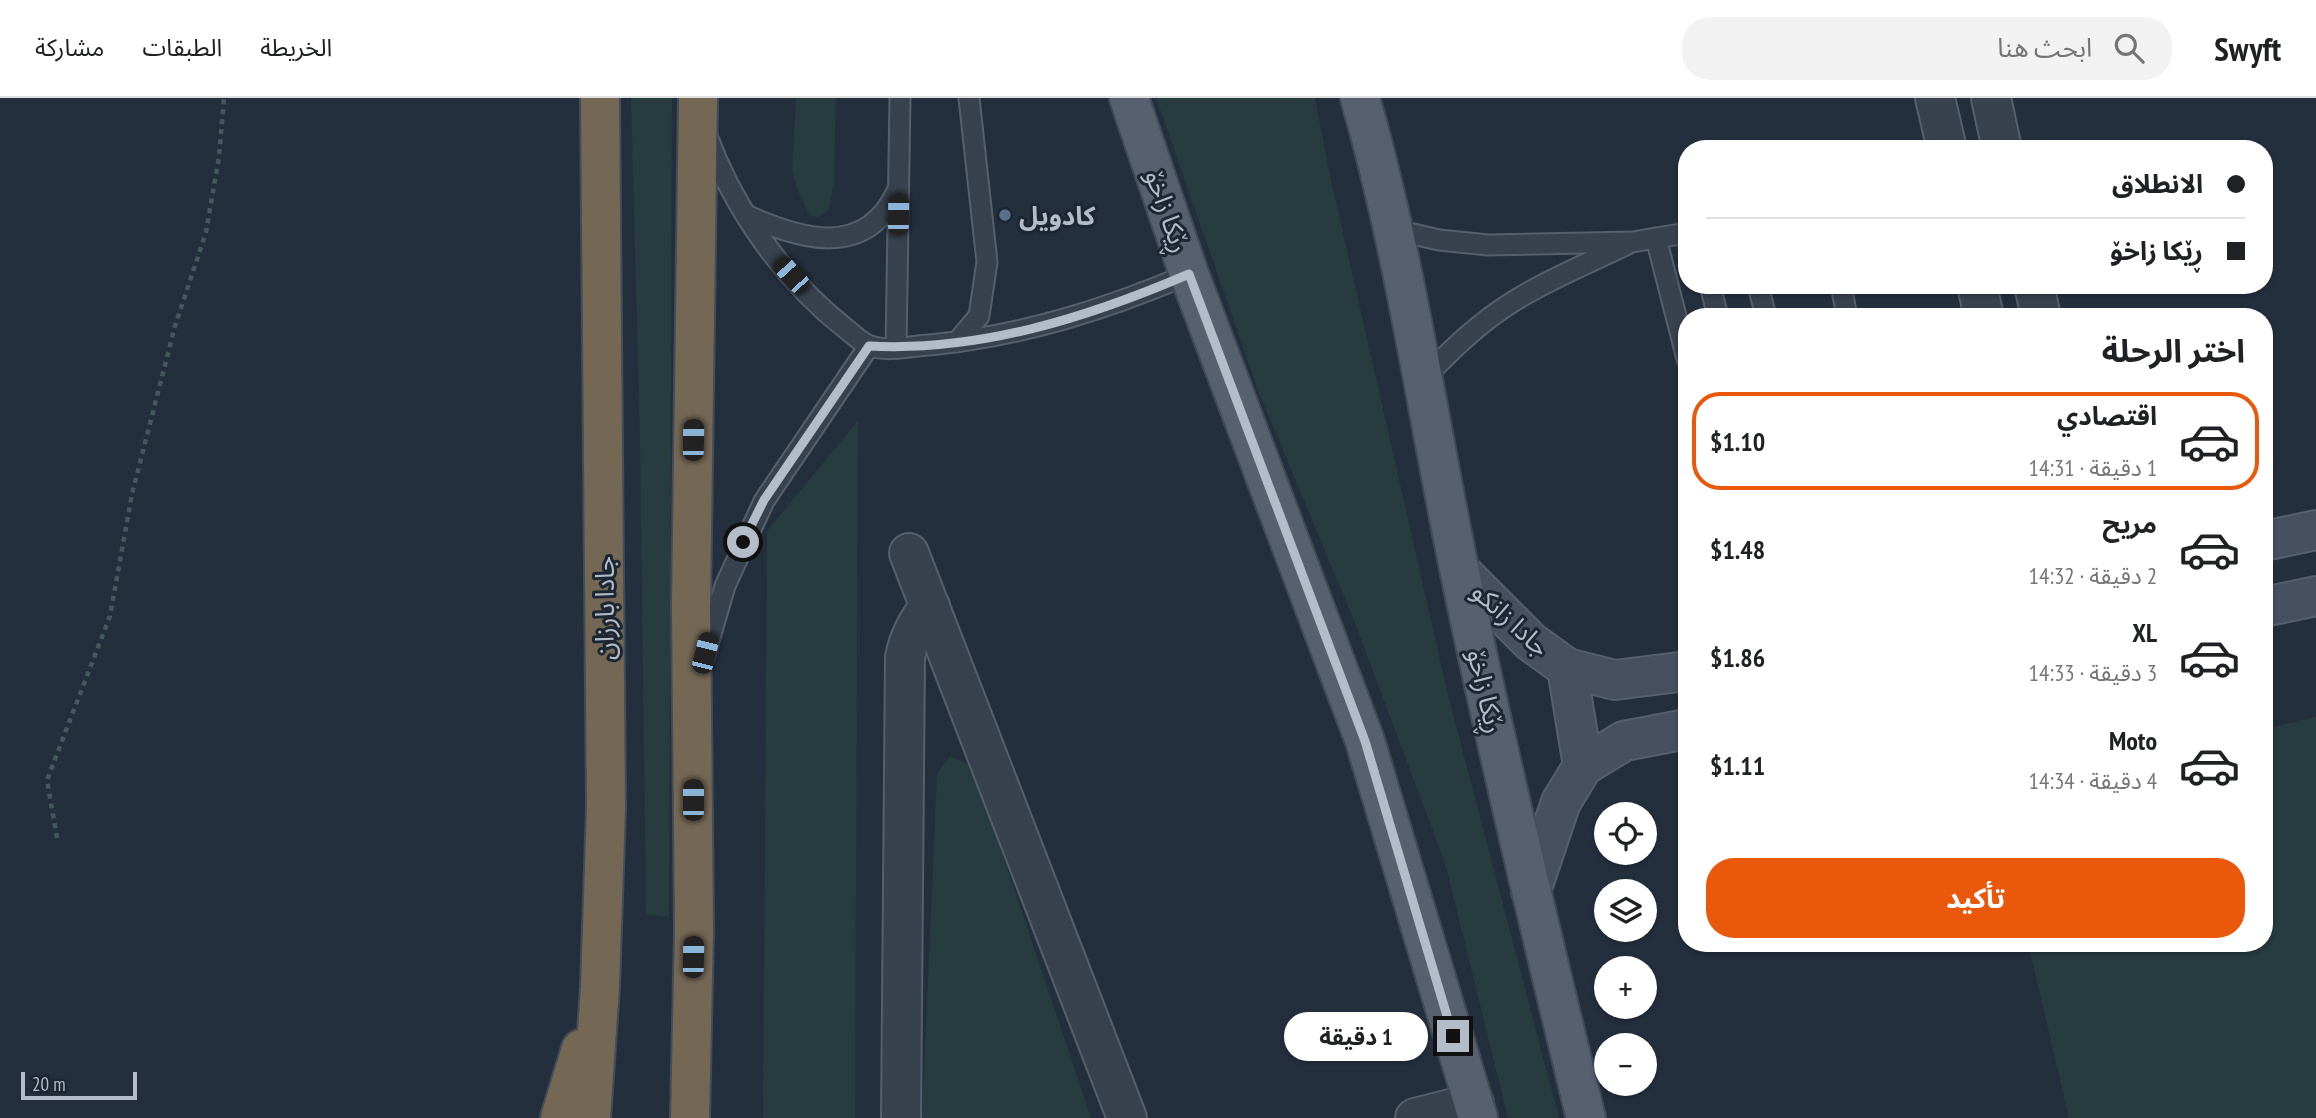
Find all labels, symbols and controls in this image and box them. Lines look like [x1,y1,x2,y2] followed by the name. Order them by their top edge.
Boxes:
[1682,17,2172,80] search box
[2214,27,2281,70] text: Swyft
[2110,29,2148,67] icon: search
[1997,31,2092,64] text: ابحث هنا
[35,32,104,63] text: مشاركة
[142,32,222,63] text: الطبقات
[260,32,332,63] text: الخريطة
[1133,165,1198,259] street label: ڕێکا زاخۆ
[2112,167,2203,200] text: الانطلاق
[888,193,909,235] car
[1019,199,1097,232] place label: كادويل
[997,207,1013,223] marker: كادويل
[2110,234,2203,267] text: ڕێکا زاخۆ
[770,252,813,298] car
[2102,329,2245,371] text: اختر الرحلة
[2057,399,2157,432] text: اقتصادي
[2178,410,2241,473] icon: car
[683,419,704,461] car
[1710,425,1765,458] text: $1.10
[2029,453,2157,482] text: 1 دقيقة · 14:31
[2102,507,2157,540] text: مريح
[2178,518,2241,581] icon: car
[727,526,759,558] route start
[1710,533,1765,566] text: $1.48
[588,556,621,660] street label: جادا بارزان
[2029,561,2157,590] text: 2 دقيقة · 14:32
[1465,575,1557,663] street label: جادا زانکو
[2132,616,2157,649] text: XL
[2178,626,2241,689] icon: car
[690,630,721,676] car
[1710,641,1765,674] text: $1.86
[1455,646,1512,738] street label: ڕێکا زاخۆ
[2029,658,2157,687] text: 3 دقيقة · 14:33
[2109,724,2157,757] text: Moto
[2178,734,2241,797] icon: car
[1710,749,1765,782] text: $1.11
[2029,766,2157,795] text: 4 دقيقة · 14:34
[683,779,704,821] car
[1594,802,1657,1096] map controls
[1594,802,1657,865] button: locate
[1706,858,2245,938] button: تأكيد
[1594,879,1657,942] button: layers
[683,936,704,978] car
[1594,956,1657,1019] button: +
[1285,1012,1428,1060] callout: 1 دقيقة
[1437,1020,1469,1052] route end
[1319,1022,1393,1051] text: 1 دقيقة
[1594,1033,1657,1096] button: −
[21,1069,136,1101] scale bar
[32,1072,66,1096] text: 20 m

